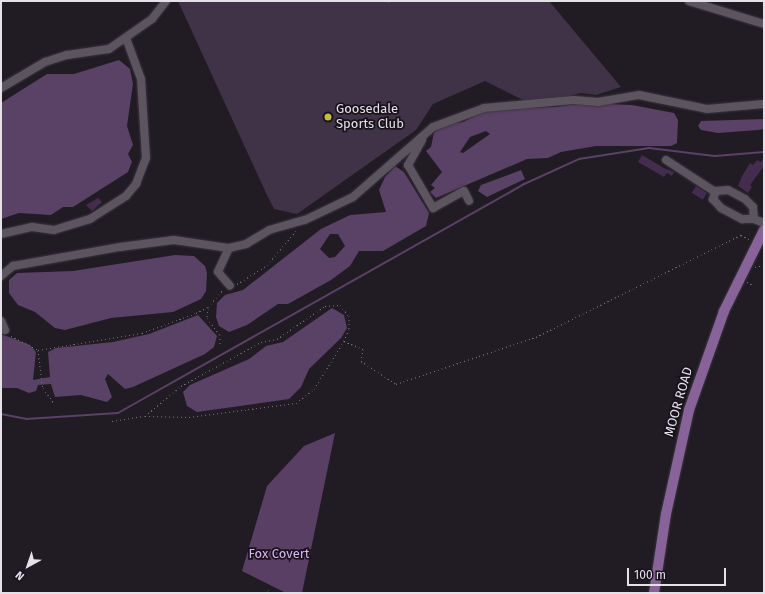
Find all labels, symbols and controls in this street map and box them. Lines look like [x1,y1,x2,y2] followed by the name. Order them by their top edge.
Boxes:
[336,102,404,133] place label: Goosedale Sports Club
[323,112,333,122] marker: Goosedale Sports Club
[662,365,696,439] street label: MOOR ROAD
[8,546,48,586] north arrow
[249,546,309,562] park label: Fox Covert
[629,560,728,586] scale bar
[13,568,27,583] text: N
[634,568,666,582] text: 100 m

